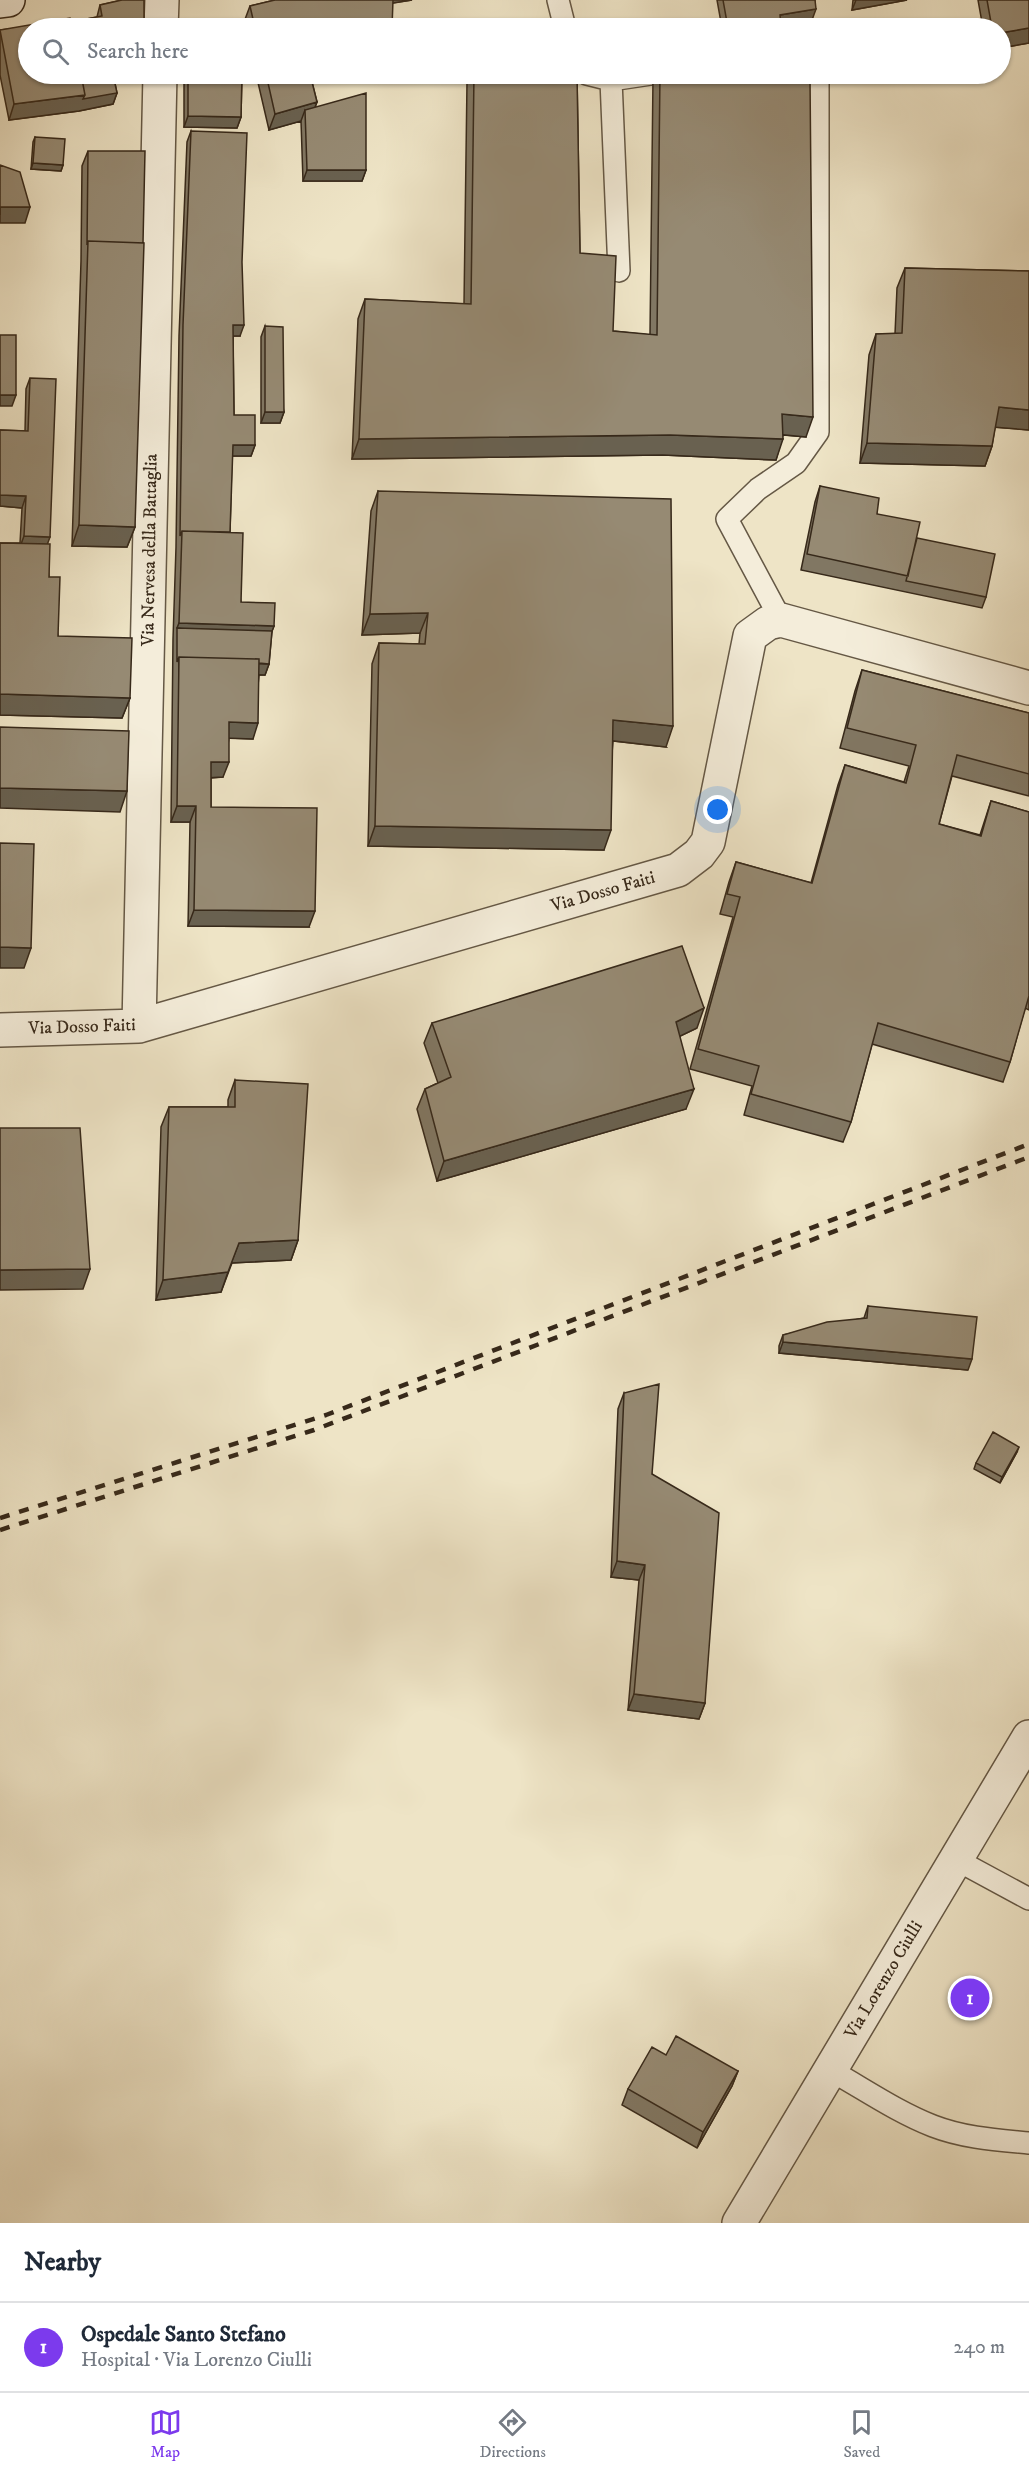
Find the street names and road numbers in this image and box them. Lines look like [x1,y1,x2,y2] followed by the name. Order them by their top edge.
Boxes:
[137,453,163,647] street label: Via Nervesa della Battaglia
[547,867,658,918] street label: Via Dosso Faiti
[27,1014,136,1040] street label: Via Dosso Faiti
[840,1917,928,2044] street label: Via Lorenzo Ciulli

